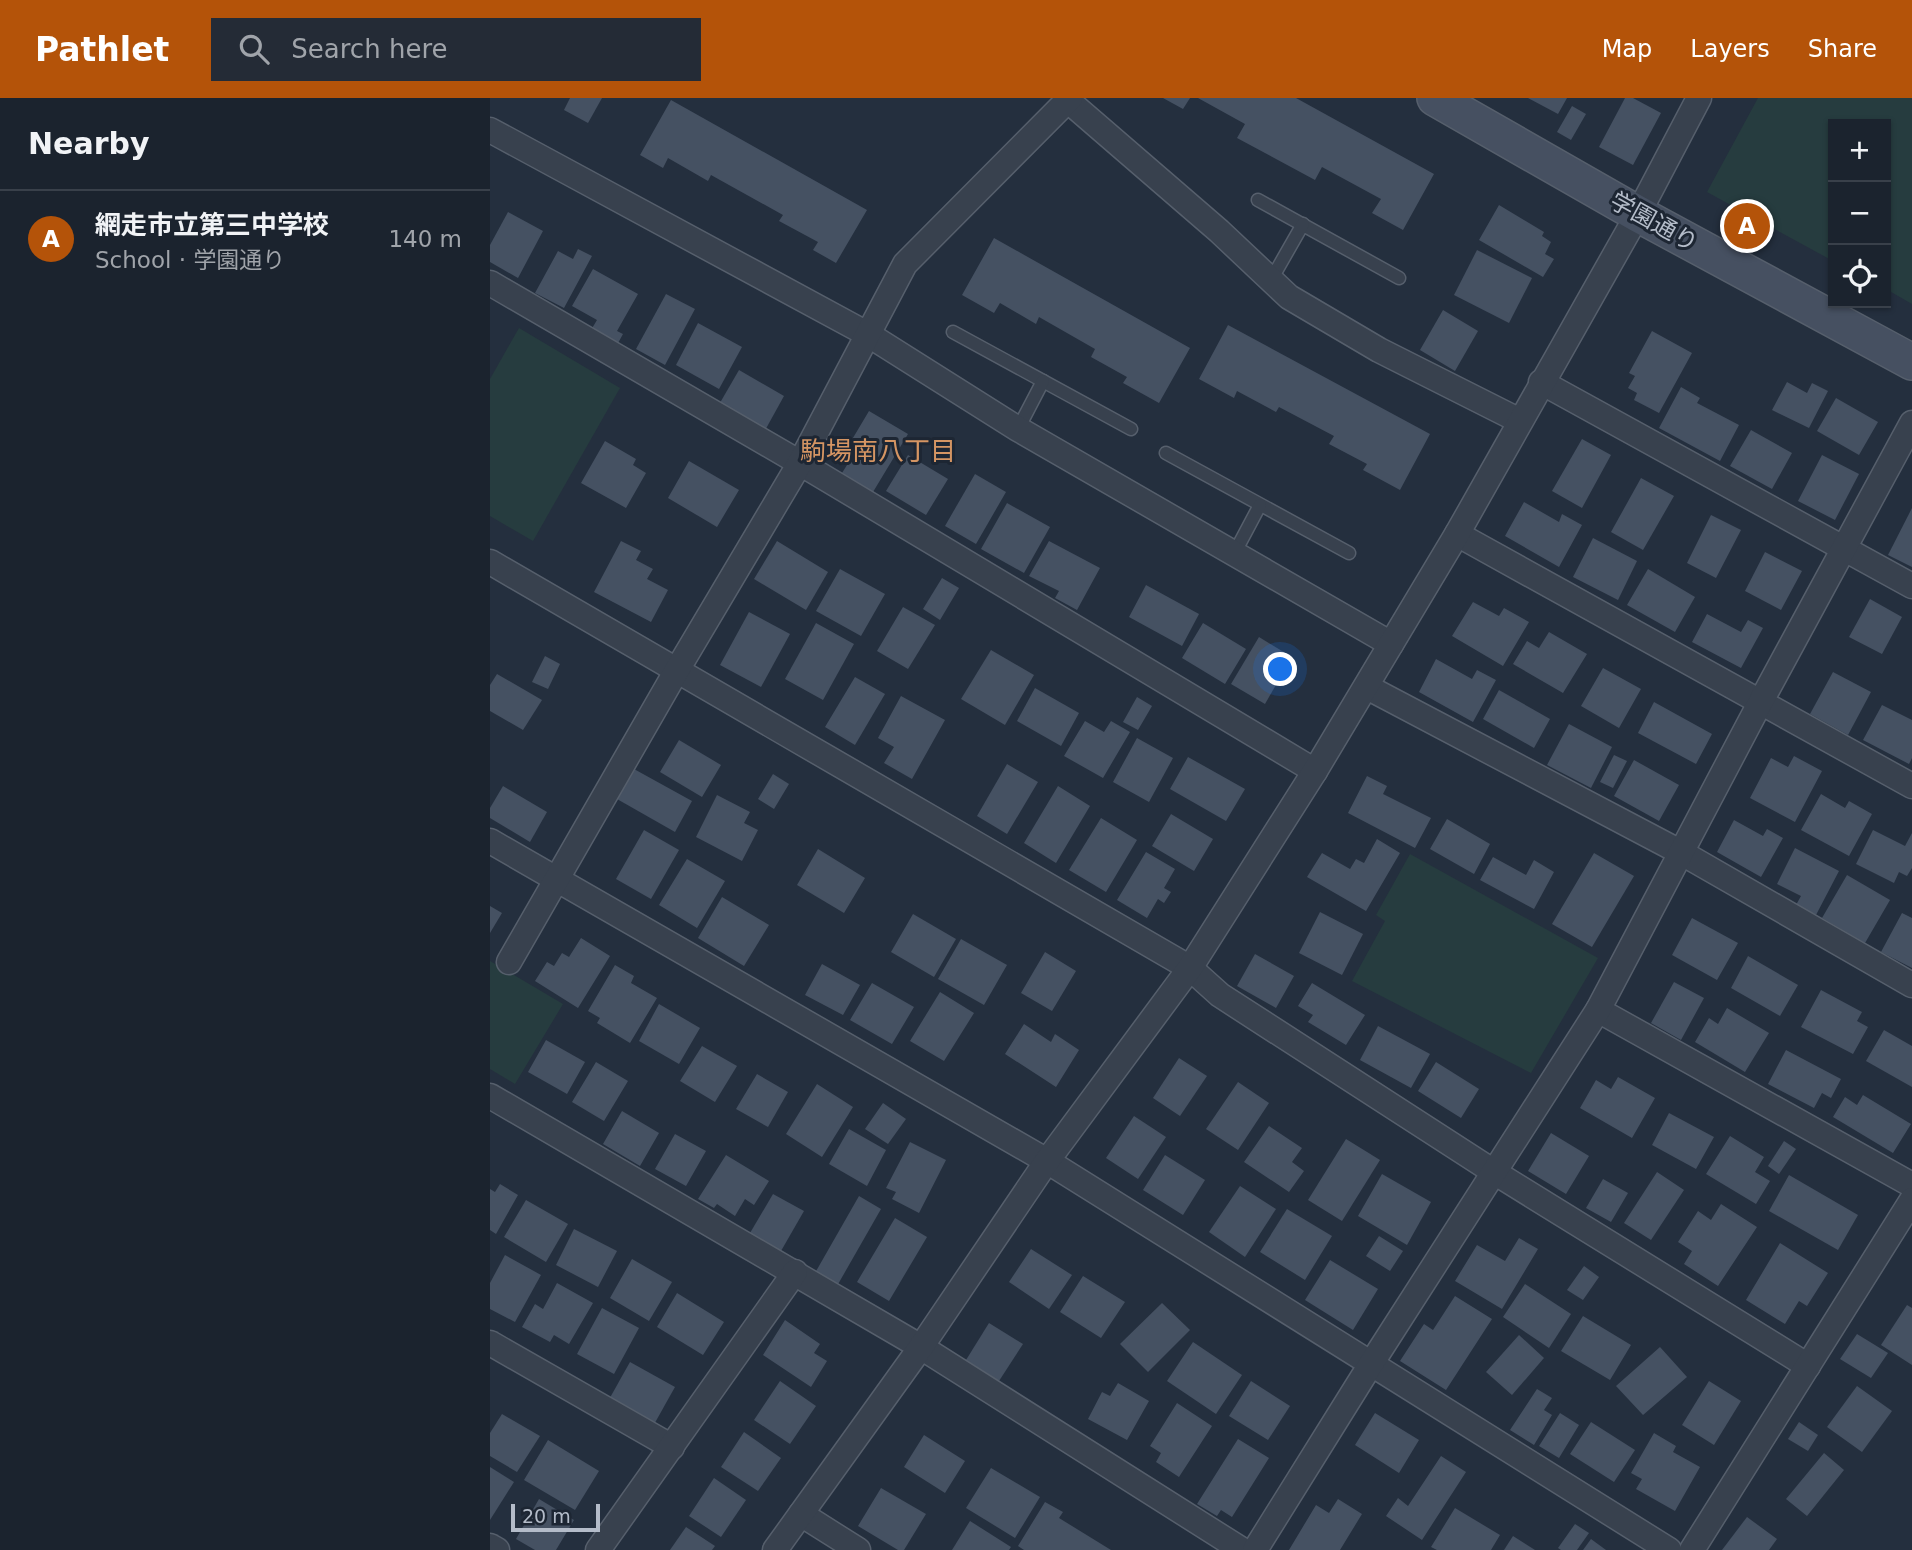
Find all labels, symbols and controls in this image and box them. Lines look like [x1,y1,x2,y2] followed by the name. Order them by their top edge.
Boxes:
[211,18,701,81] search box
[35,30,169,69] text: Pathlet
[235,30,273,68] icon: search
[291,34,448,64] text: Search here
[1602,35,1652,63] text: Map
[1690,35,1770,63] text: Layers
[1808,35,1877,63] text: Share
[1828,119,1891,308] map controls
[1828,119,1891,182] button: +
[28,126,150,161] text: Nearby
[1828,182,1891,245] button: −
[1605,186,1703,258] street label: 学園通り
[1724,200,1770,252] pin: A
[95,210,329,240] text: 網走市立第三中学校
[42,226,60,252] text: A
[388,226,462,252] text: 140 m
[1828,245,1891,308] button: locate
[95,247,285,273] text: School · 学園通り
[800,436,956,466] district label: 駒場南八丁目
[1263,652,1297,686] your location
[511,1501,600,1533] scale bar
[522,1505,571,1527] text: 20 m

